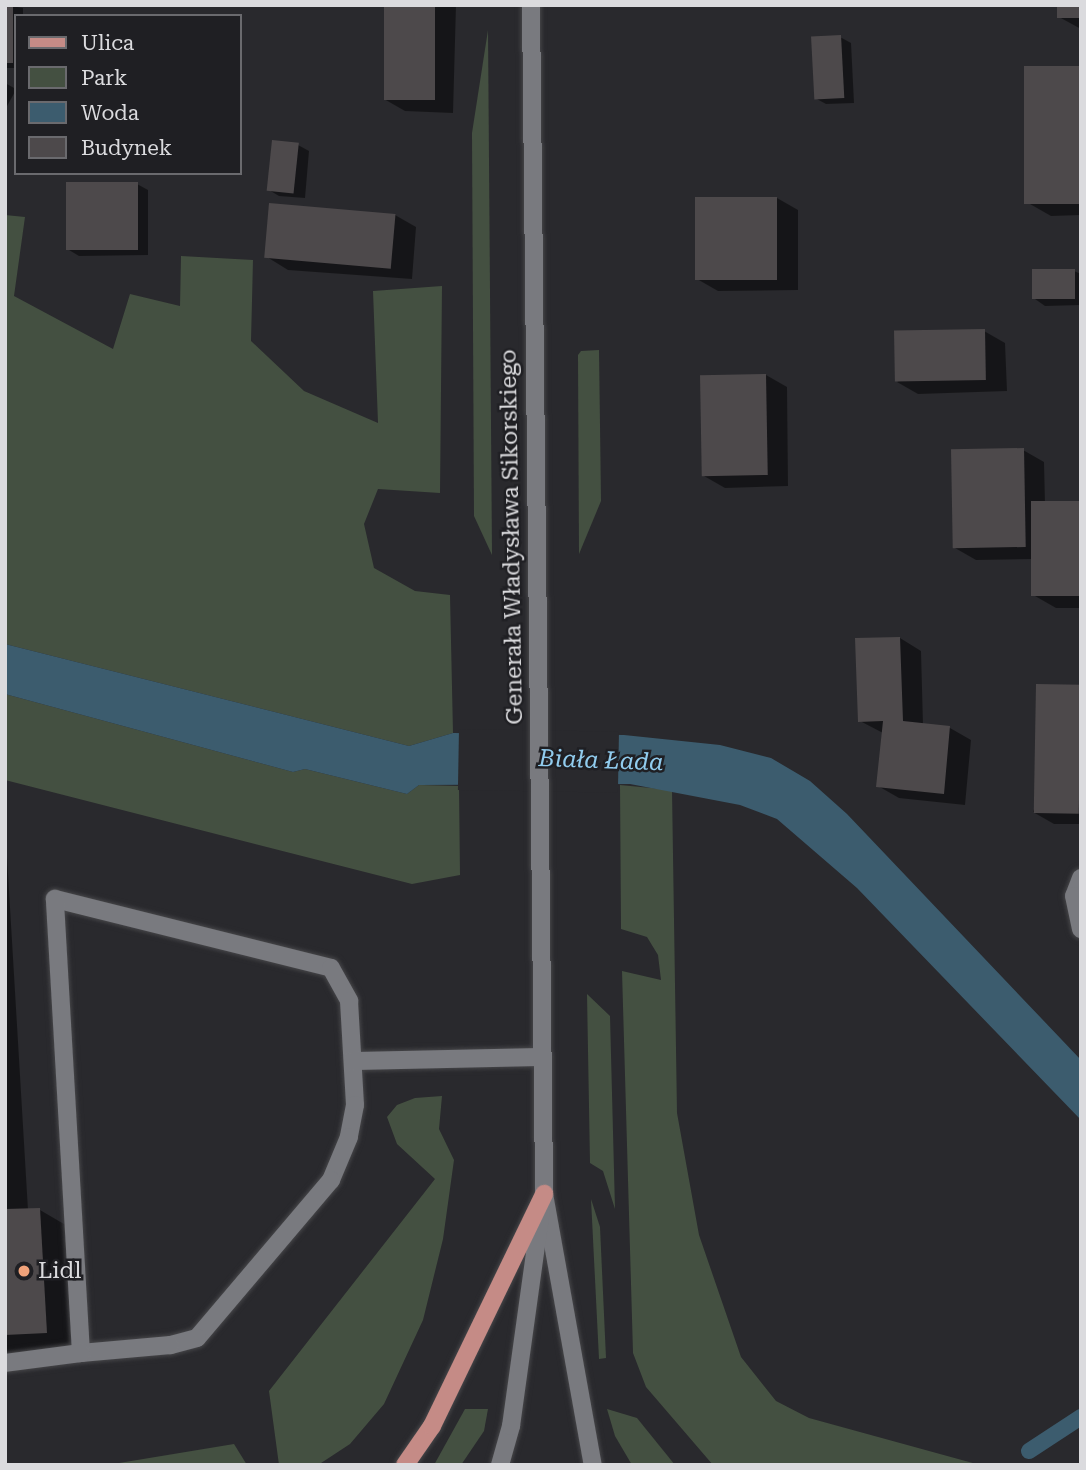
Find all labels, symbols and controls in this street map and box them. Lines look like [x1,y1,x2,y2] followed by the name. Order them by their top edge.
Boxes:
[14,14,242,175] legend
[81,31,134,55] text: Ulica
[81,66,127,90] text: Park
[81,101,139,125] text: Woda
[81,136,172,160] text: Budynek
[495,349,529,725] street label: Generała Władysława Sikorskiego
[538,744,664,778] water label: Biała Łada
[38,1257,81,1285] place label: Lidl
[16,1263,32,1279] marker: Lidl

